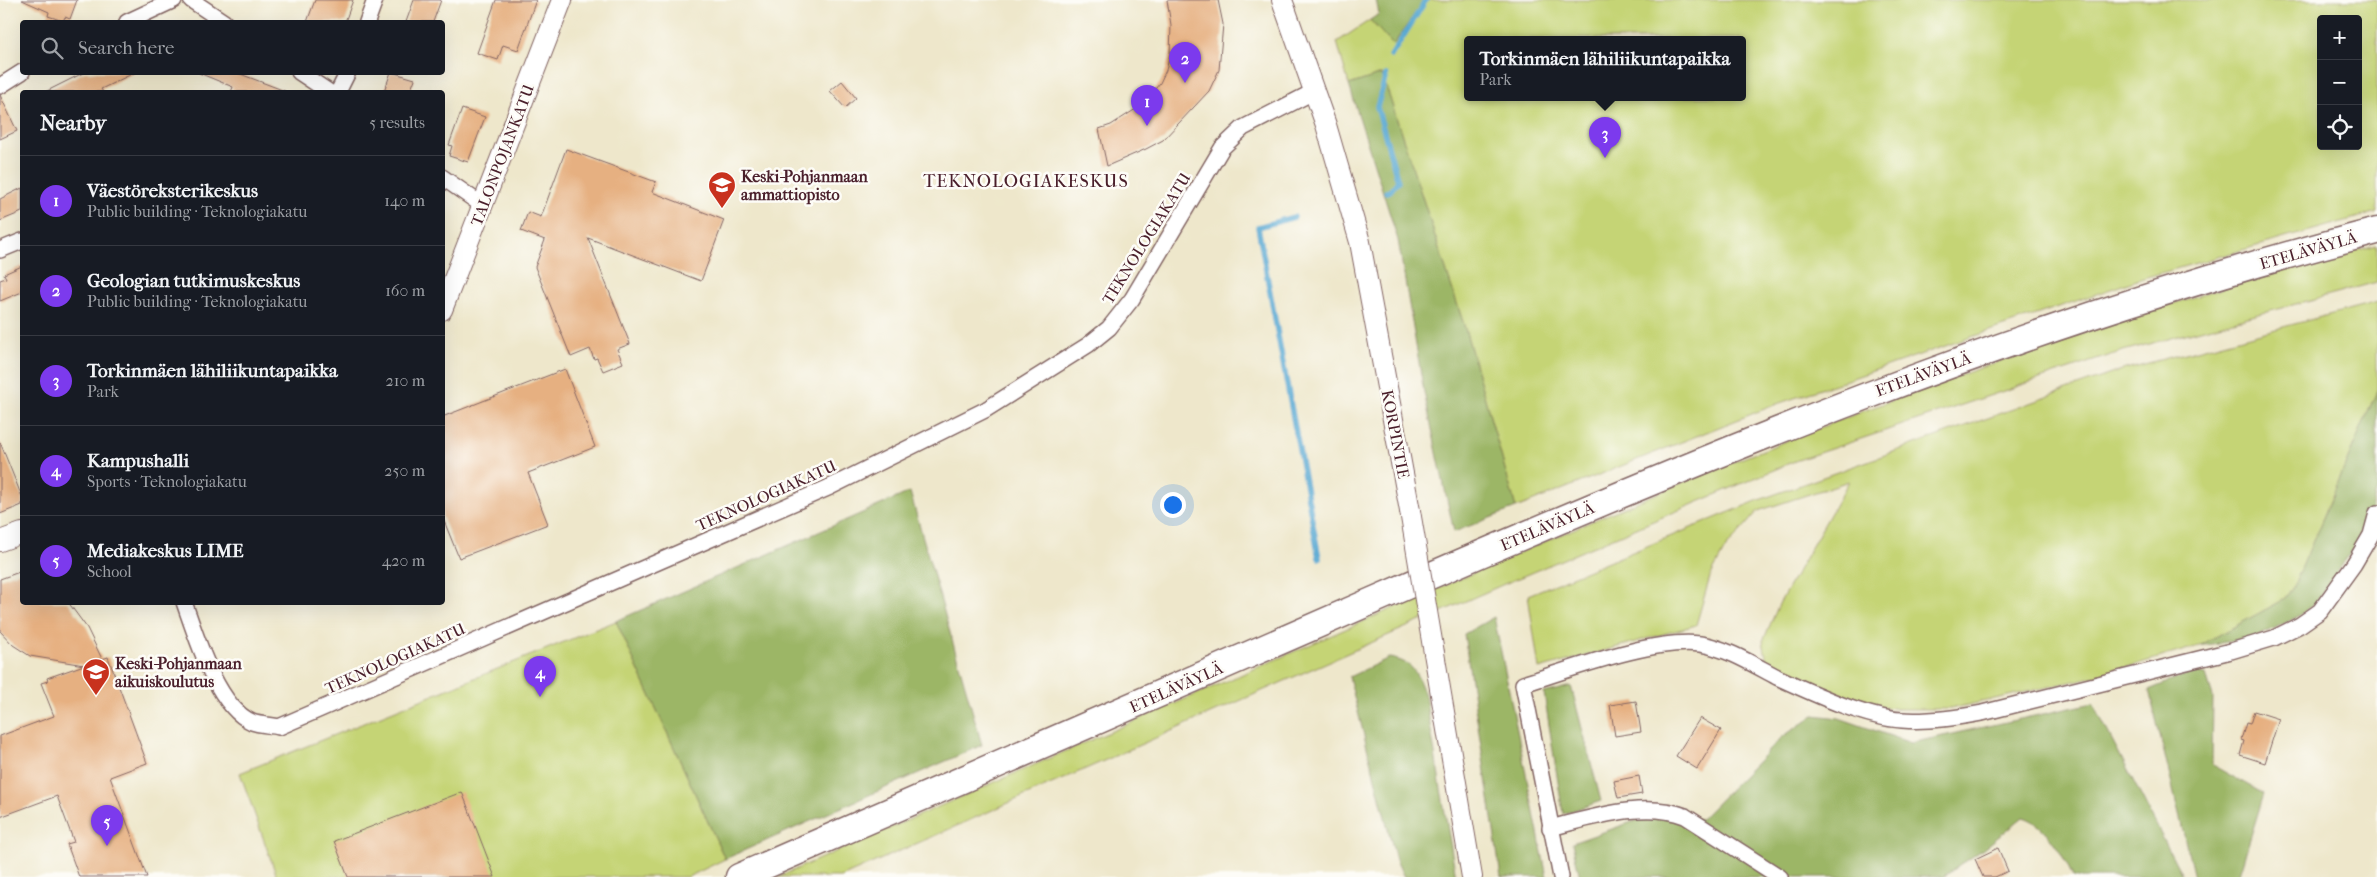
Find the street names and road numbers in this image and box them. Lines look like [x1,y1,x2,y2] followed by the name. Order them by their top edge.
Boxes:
[467,81,538,229] street label: TALONPOJANKATU
[1098,168,1195,308] street label: TEKNOLOGIAKATU
[2257,227,2360,273] street label: ETELÄVÄYLÄ
[1873,348,1974,401] street label: ETELÄVÄYLÄ
[1378,388,1413,480] street label: KORPINTIE
[693,456,840,535] street label: TEKNOLOGIAKATU
[1497,498,1598,555] street label: ETELÄVÄYLÄ
[322,619,469,698] street label: TEKNOLOGIAKATU
[1127,658,1226,717] street label: ETELÄVÄYLÄ

